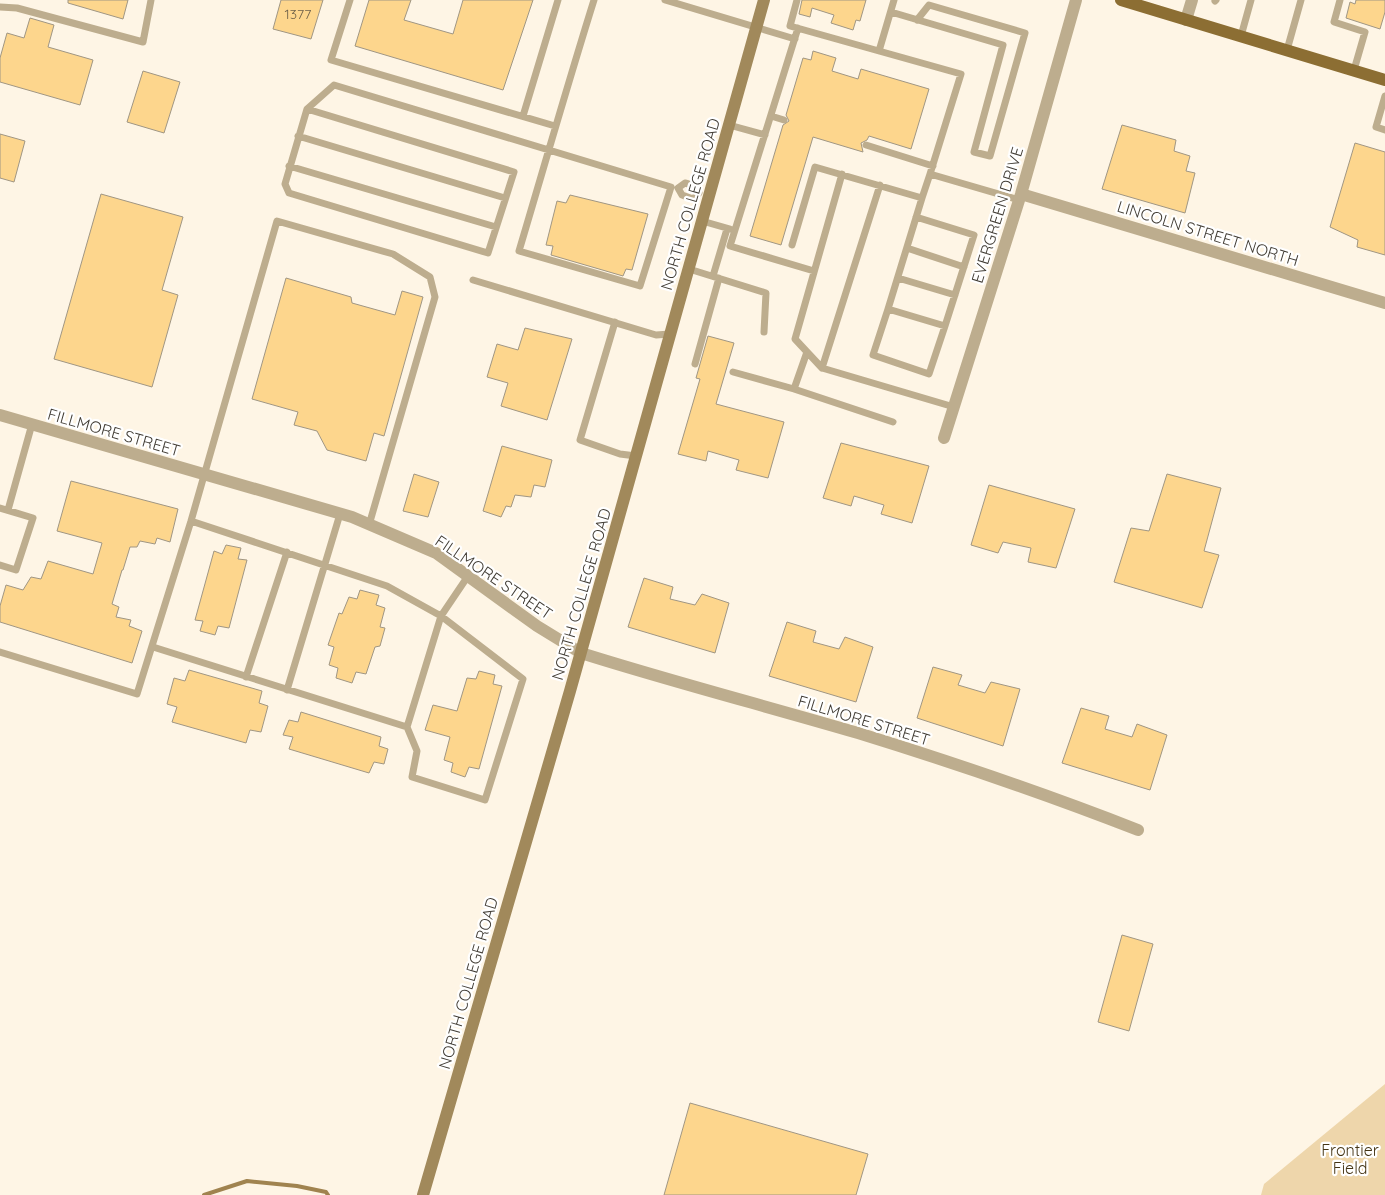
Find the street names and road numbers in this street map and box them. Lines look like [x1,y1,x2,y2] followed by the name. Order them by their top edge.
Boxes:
[656,116,724,292] street label: NORTH COLLEGE ROAD
[967,144,1027,286] street label: EVERGREEN DRIVE
[1115,196,1301,270] street label: LINCOLN STREET NORTH
[45,404,183,461] street label: FILLMORE STREET
[547,506,615,682] street label: NORTH COLLEGE ROAD
[432,530,557,624] street label: FILLMORE STREET
[796,690,933,750] street label: FILLMORE STREET
[434,895,502,1071] street label: NORTH COLLEGE ROAD

